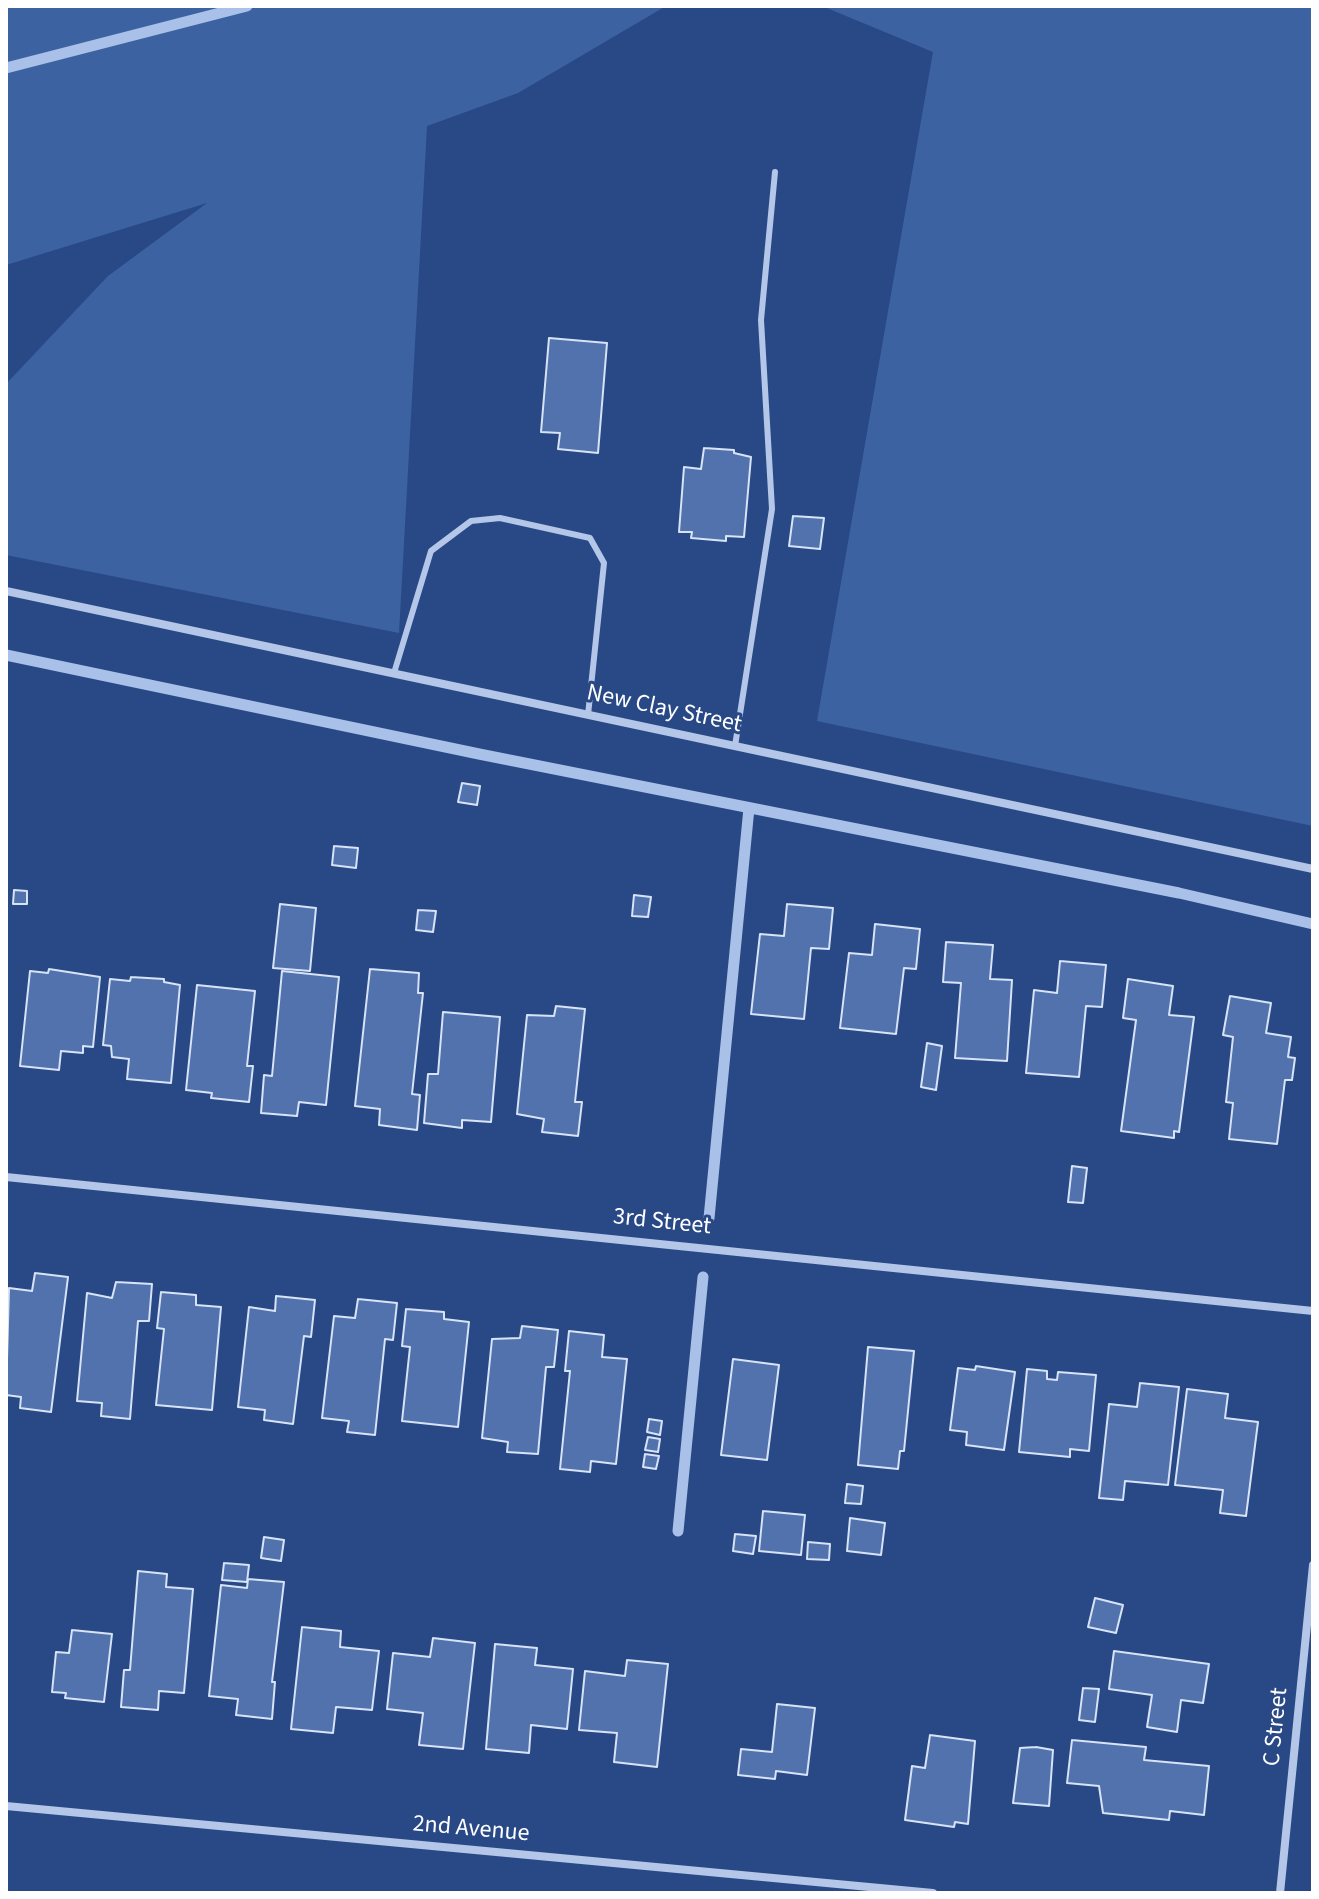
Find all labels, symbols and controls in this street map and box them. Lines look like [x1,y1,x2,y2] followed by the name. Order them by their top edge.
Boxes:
[584,680,744,740] street label: New Clay Street
[612,1204,712,1242] street label: 3rd Street
[1259,1686,1295,1768] street label: C Street
[411,1811,531,1849] street label: 2nd Avenue

